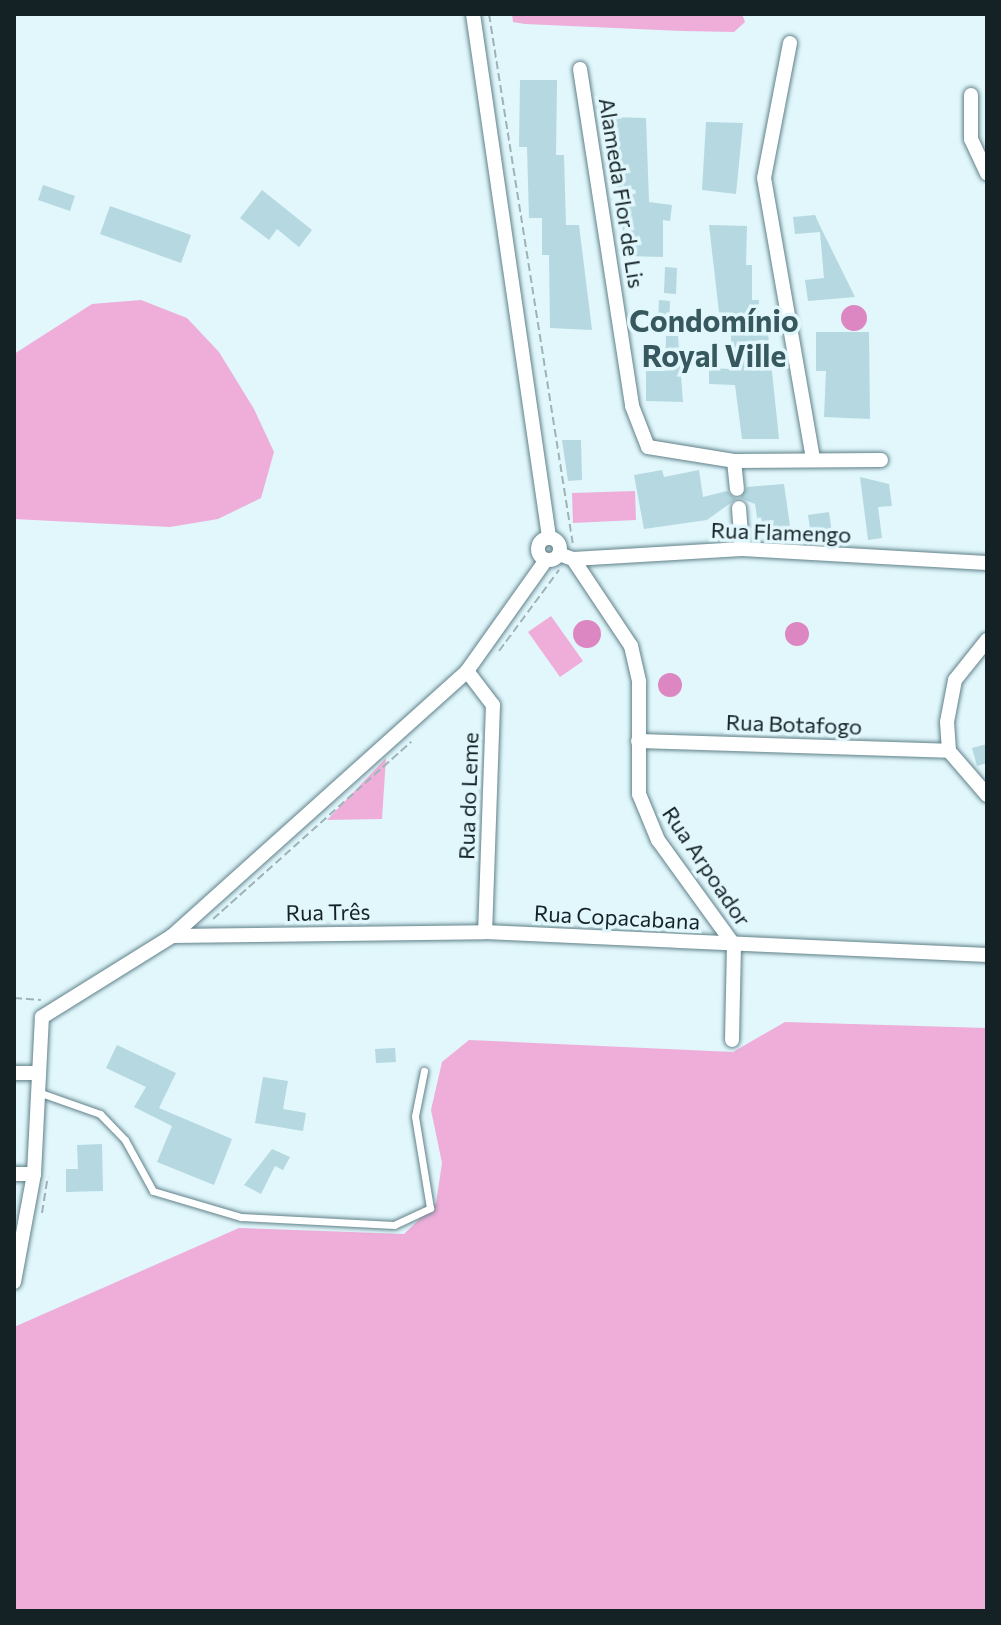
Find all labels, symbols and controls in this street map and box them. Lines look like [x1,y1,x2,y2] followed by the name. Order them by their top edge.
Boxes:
[594,96,650,290] street label: Alameda Flor de Lis
[629,302,799,372] district label: Condomínio Royal Ville
[710,516,852,548] street label: Rua Flamengo
[725,708,863,740] street label: Rua Botafogo
[453,732,483,860] street label: Rua do Leme
[657,801,757,931] street label: Rua Arpoador
[285,898,371,926] street label: Rua Três
[533,899,701,935] street label: Rua Copacabana

